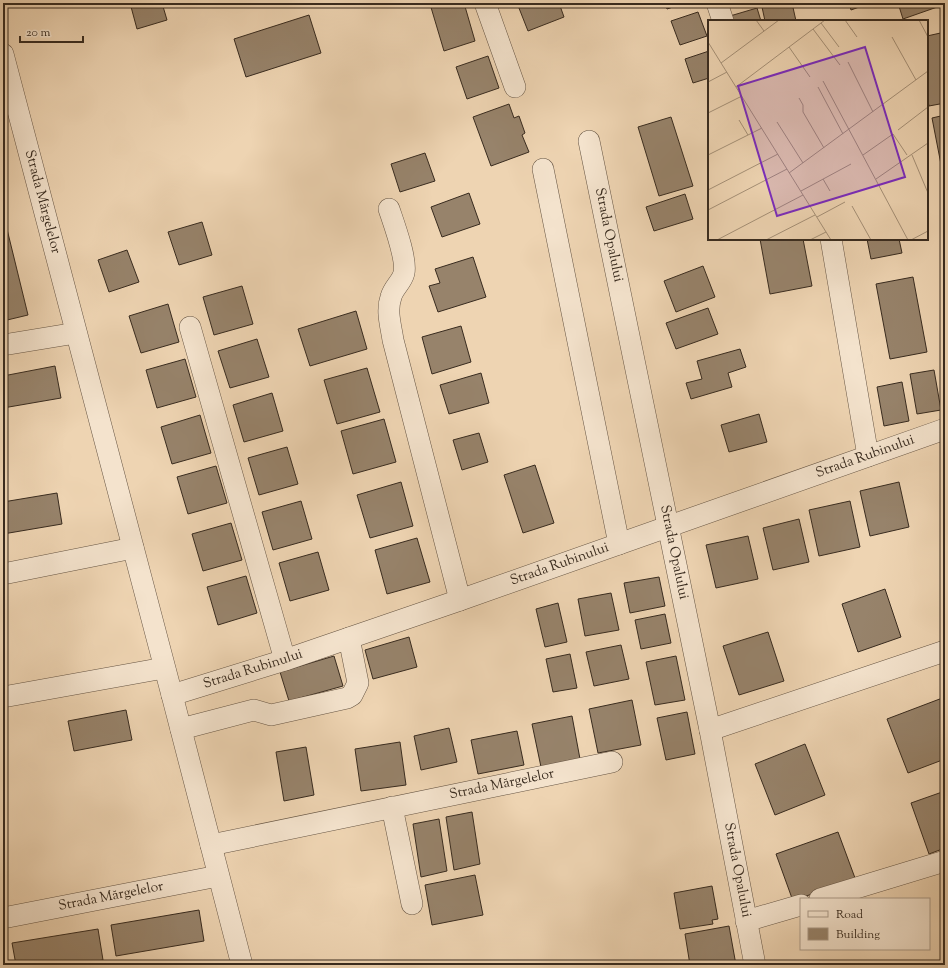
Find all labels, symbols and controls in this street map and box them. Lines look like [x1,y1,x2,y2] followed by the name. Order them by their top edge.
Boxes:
[20,18,83,44] scale bar
[708,20,928,240] inset map
[26,24,51,42] text: 20 m
[19,148,65,257] street label: Strada Mărgelelor
[589,186,628,284] street label: Strada Opalului
[813,430,917,484] street label: Strada Rubinului
[654,503,693,601] street label: Strada Opalului
[508,538,612,591] street label: Strada Rubinului
[201,645,306,695] street label: Strada Rubinului
[448,764,557,805] street label: Strada Mărgelelor
[718,821,756,919] street label: Strada Opalului
[57,877,166,917] street label: Strada Mărgelelor
[800,898,930,950] legend
[836,906,863,924] text: Road
[836,926,880,944] text: Building

